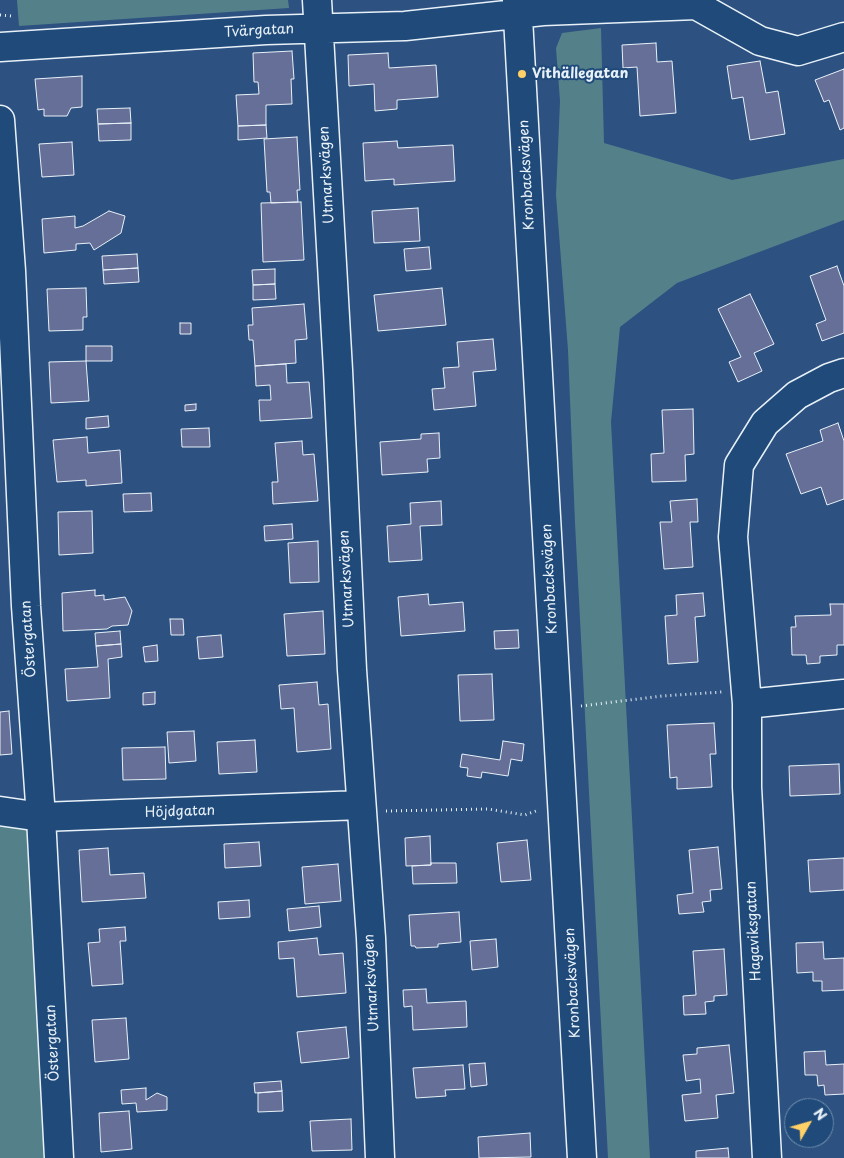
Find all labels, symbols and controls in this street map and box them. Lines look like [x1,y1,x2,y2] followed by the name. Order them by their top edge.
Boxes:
[224,21,294,41] street label: Tvärgatan
[532,66,628,82] place label: Vithällegatan
[516,68,528,80] marker: Vithällegatan
[516,119,538,231] street label: Kronbacksvägen
[316,125,338,225] street label: Utmarksvägen
[539,523,561,635] street label: Kronbacksvägen
[336,529,358,629] street label: Utmarksvägen
[18,600,40,678] street label: Östergatan
[145,802,215,822] street label: Höjdgatan
[743,881,765,981] street label: Hagaviksgatan
[562,927,584,1039] street label: Kronbacksvägen
[361,933,383,1033] street label: Utmarksvägen
[43,1004,63,1082] street label: Östergatan
[784,1098,834,1148] north arrow
[809,1103,832,1125] text: N

